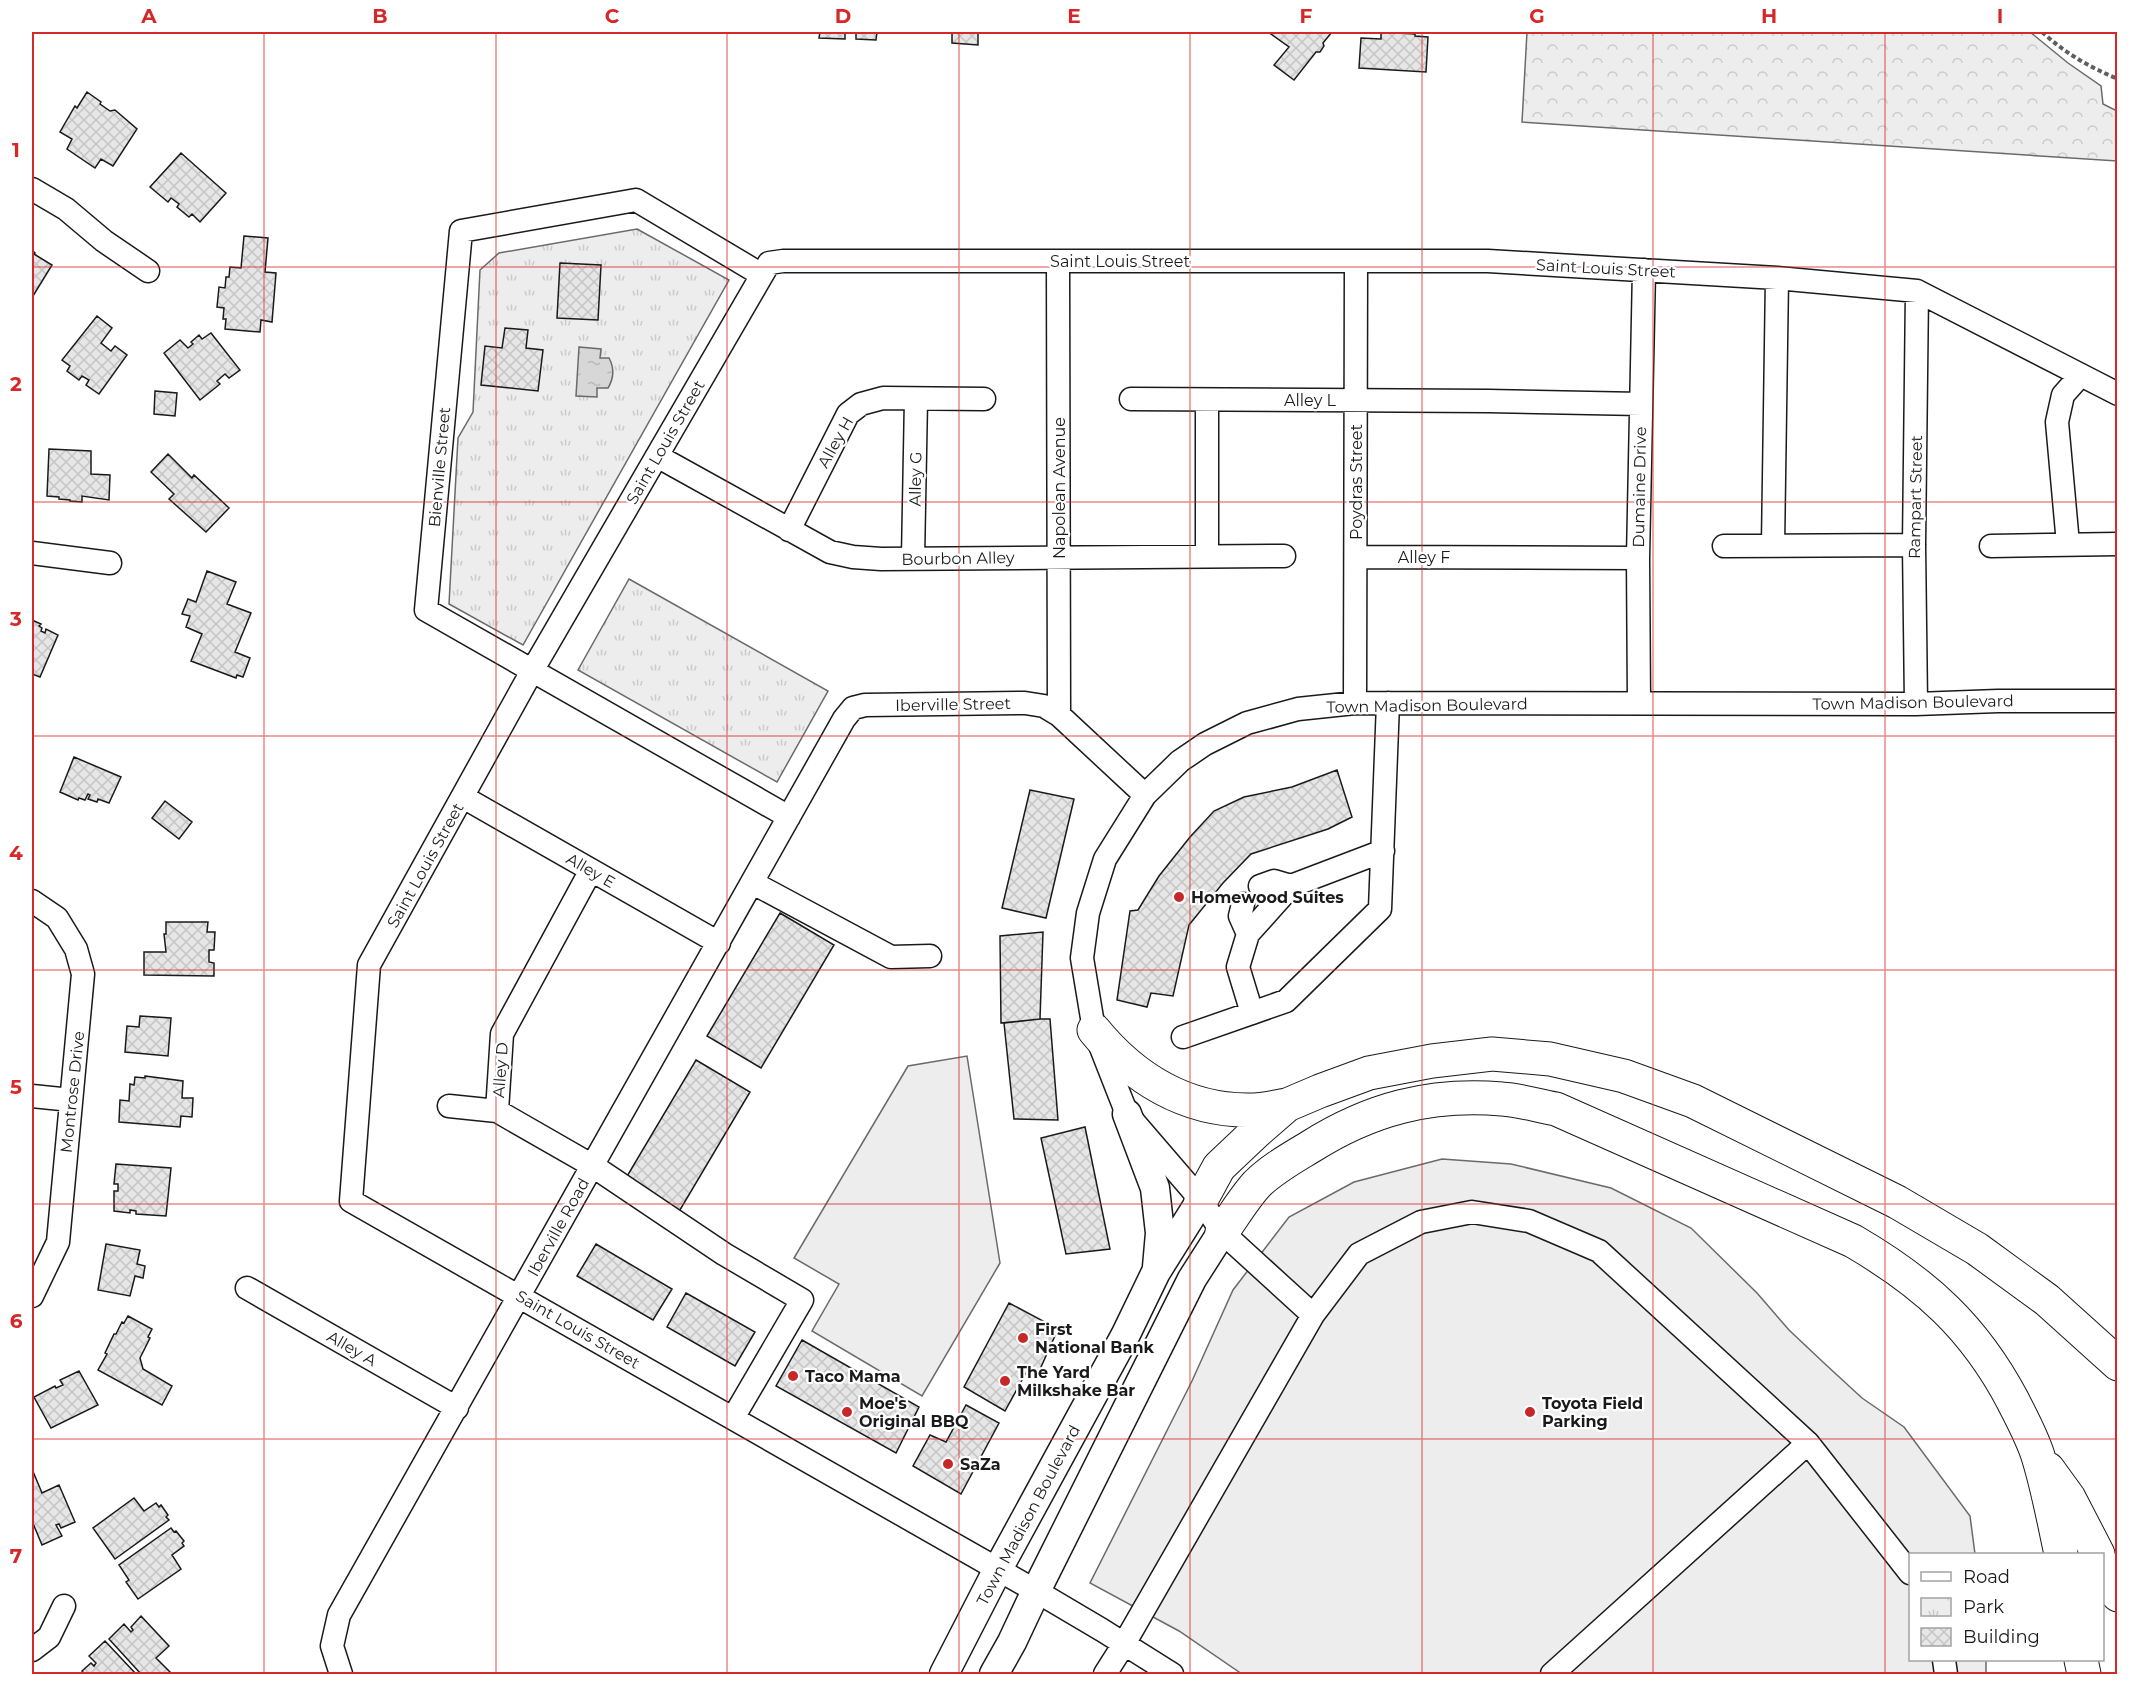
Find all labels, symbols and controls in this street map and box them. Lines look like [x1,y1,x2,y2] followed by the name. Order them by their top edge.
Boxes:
[140,4,157,28] text: A
[372,4,388,28] text: B
[605,4,620,28] text: C
[835,4,851,28] text: D
[1067,4,1081,28] text: E
[1300,4,1313,28] text: F
[1529,4,1545,28] text: G
[1761,4,1777,28] text: H
[1997,4,2003,28] text: I
[12,138,20,162] text: 1
[1050,252,1190,271] street label: Saint Louis Street
[1536,255,1677,282] street label: Saint Louis Street
[10,372,22,396] text: 2
[622,377,709,508] street label: Saint Louis Street
[1284,391,1337,410] street label: Alley L
[425,406,454,528] street label: Bienville Street
[814,413,857,471] street label: Alley H
[1050,417,1069,559] street label: Napolean Avenue
[1347,424,1366,540] street label: Poydras Street
[1629,426,1650,548] street label: Dumaine Drive
[1905,434,1926,559] street label: Rampart Street
[906,451,925,507] street label: Alley G
[901,548,1015,569] street label: Bourbon Alley
[1398,548,1450,567] street label: Alley F
[9,607,22,631] text: 3
[1812,691,2014,714] street label: Town Madison Boulevard
[895,694,1012,715] street label: Iberville Street
[1326,694,1528,717] street label: Town Madison Boulevard
[383,799,468,931] street label: Saint Louis Street
[9,841,23,865] text: 4
[563,849,619,892] street label: Alley E
[1191,888,1344,907] place label: Homewood Suites
[1172,890,1186,904] marker: Homewood Suites
[57,1030,88,1154] street label: Montrose Drive
[489,1042,512,1098] street label: Alley D
[10,1075,22,1099] text: 5
[524,1175,593,1280] street label: Iberville Road
[512,1286,643,1373] street label: Saint Louis Street
[10,1309,23,1333] text: 6
[1035,1320,1154,1357] place label: First National Bank
[324,1327,380,1370] street label: Alley A
[1016,1331,1030,1345] marker: First National Bank
[1017,1363,1135,1400] place label: The Yard Milkshake Bar
[805,1367,901,1386] place label: Taco Mama
[786,1369,800,1383] marker: Taco Mama
[998,1374,1012,1388] marker: The Yard Milkshake Bar
[859,1394,969,1431] place label: Moe's Original BBQ
[1542,1394,1643,1431] place label: Toyota Field Parking
[840,1405,854,1419] marker: Moe's Original BBQ
[1523,1405,1537,1419] marker: Toyota Field Parking
[973,1422,1084,1609] street label: Town Madison Boulevard
[960,1455,1001,1474] place label: SaZa
[941,1457,955,1471] marker: SaZa
[10,1544,22,1568] text: 7
[1909,1553,2104,1661] legend
[1963,1566,2010,1588] text: Road
[1963,1596,2004,1618] text: Park
[1963,1626,2040,1648] text: Building

